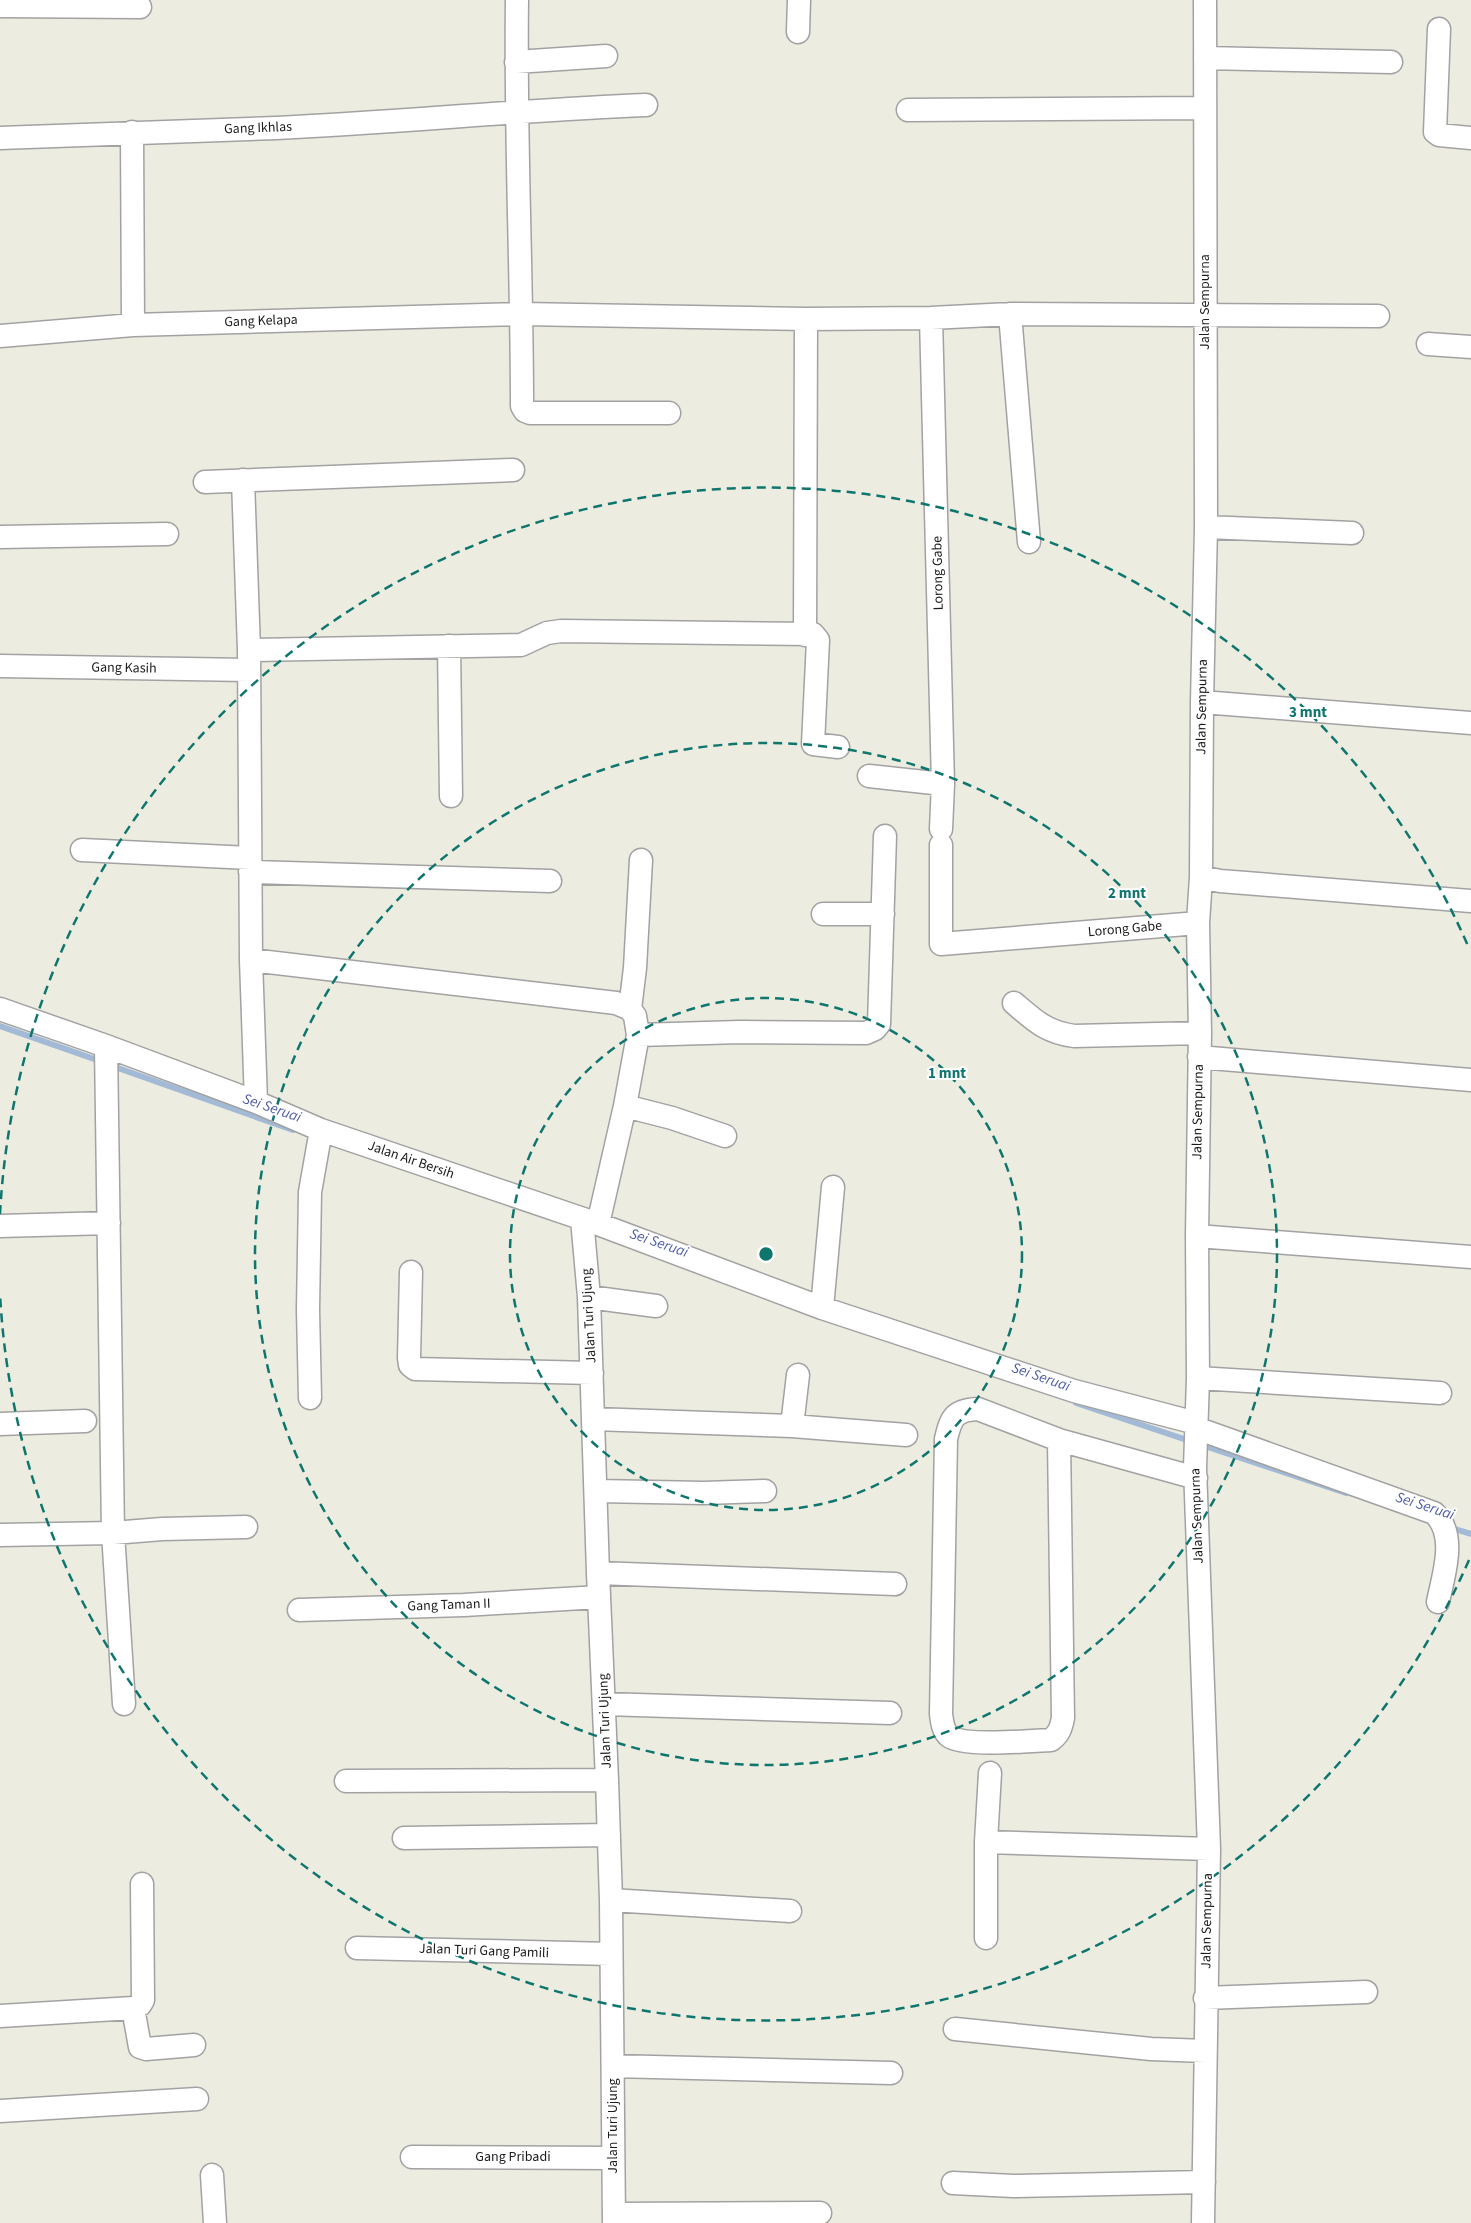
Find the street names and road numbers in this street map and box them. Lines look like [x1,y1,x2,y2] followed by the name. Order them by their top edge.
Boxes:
[224,117,292,139] street label: Gang Ikhlas
[1195,254,1215,350] street label: Jalan Sempurna
[224,310,298,332] street label: Gang Kelapa
[927,536,949,610] street label: Lorong Gabe
[91,657,157,679] street label: Gang Kasih
[1191,659,1213,755] street label: Jalan Sempurna
[1087,916,1163,942] street label: Lorong Gabe
[1187,1064,1209,1160] street label: Jalan Sempurna
[365,1136,457,1184] street label: Jalan Air Bersih
[577,1268,601,1364] street label: Jalan Turi Ujung
[1185,1468,1209,1564] street label: Jalan Sempurna
[407,1594,491,1616] street label: Gang Taman II
[593,1673,617,1769] street label: Jalan Turi Ujung
[1196,1873,1218,1969] street label: Jalan Sempurna
[419,1939,549,1963] street label: Jalan Turi Gang Pamili
[603,2078,623,2174] street label: Jalan Turi Ujung
[475,2147,551,2167] street label: Gang Pribadi

